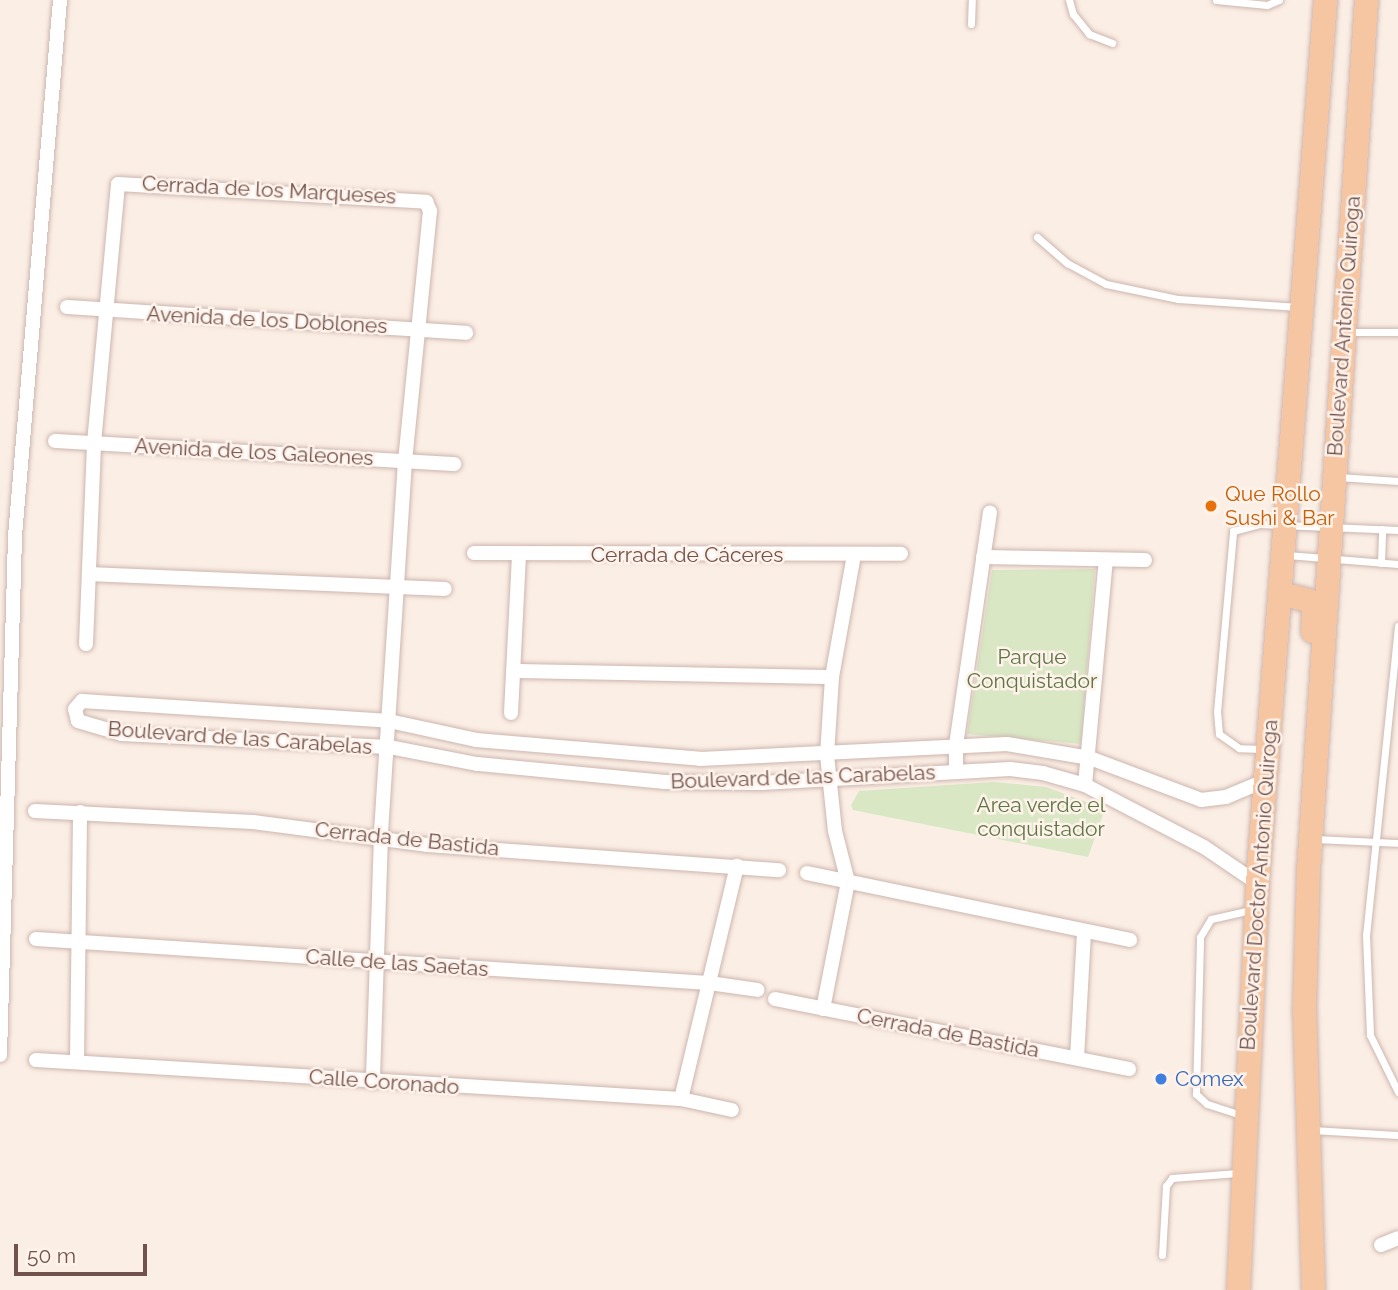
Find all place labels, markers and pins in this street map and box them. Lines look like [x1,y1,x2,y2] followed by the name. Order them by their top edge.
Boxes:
[1225,481,1335,531] place label: Que Rollo Sushi & Bar
[1203,498,1219,514] marker: Que Rollo Sushi & Bar
[1175,1066,1244,1092] place label: Comex
[1153,1071,1169,1087] marker: Comex

